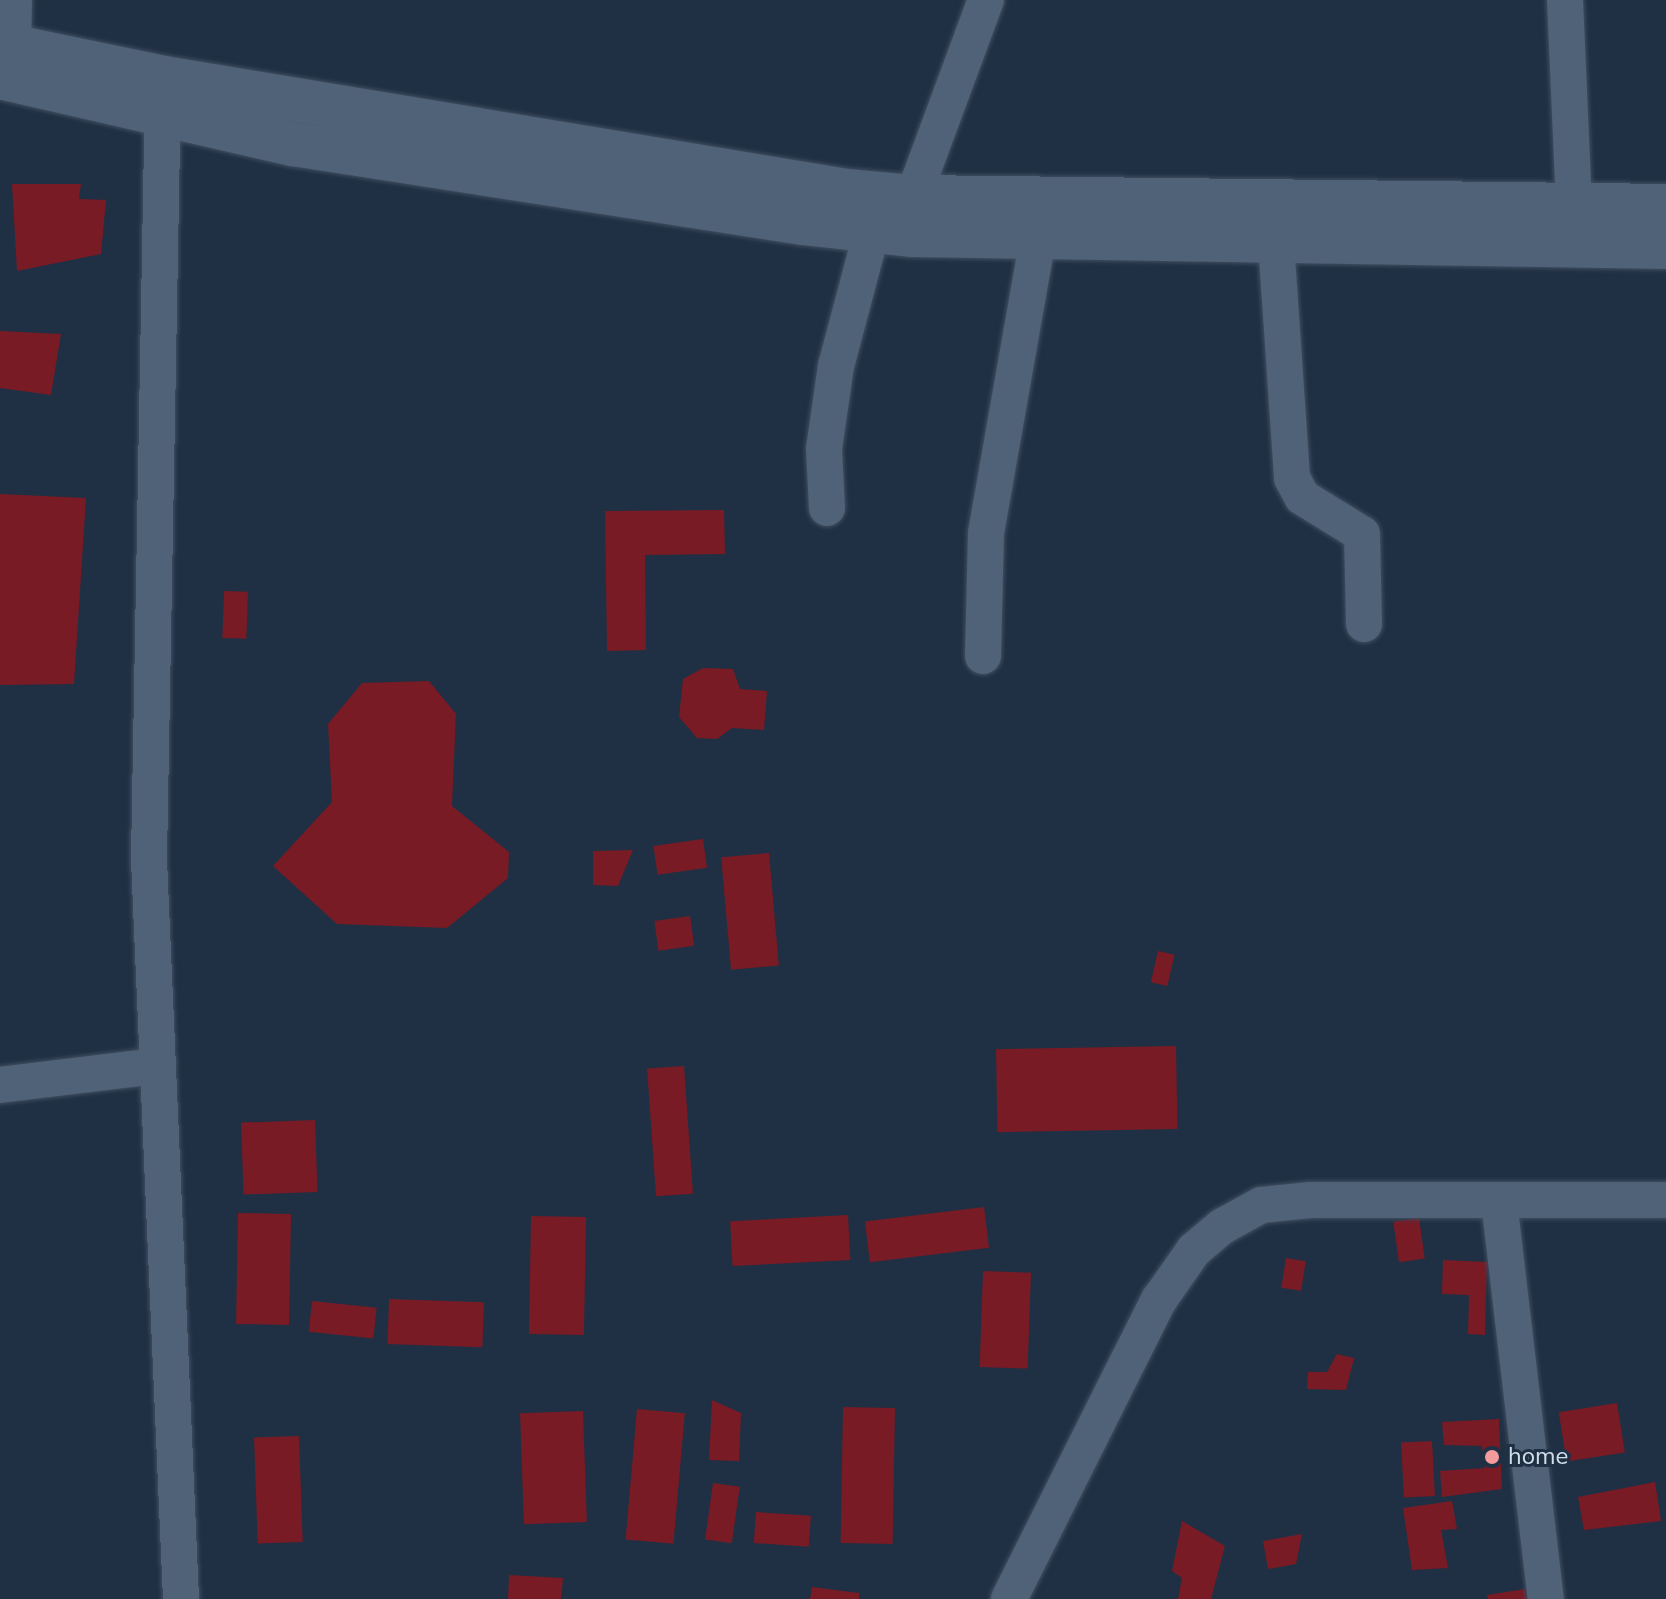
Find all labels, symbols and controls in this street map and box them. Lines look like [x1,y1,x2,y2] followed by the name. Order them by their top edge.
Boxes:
[1508,1443,1568,1471] place label: home
[1483,1448,1501,1466] marker: home

